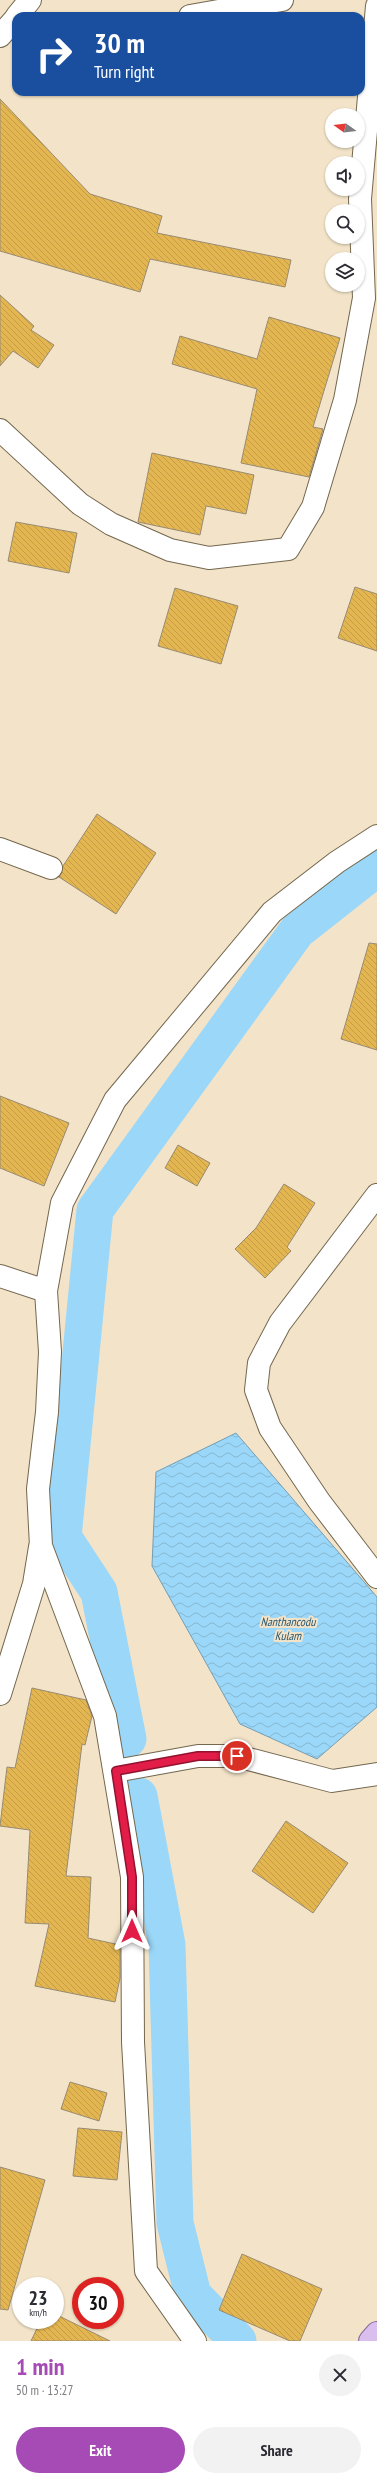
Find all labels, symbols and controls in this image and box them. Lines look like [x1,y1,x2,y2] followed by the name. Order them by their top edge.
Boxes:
[94,24,145,61] text: 30 m
[28,28,80,80] icon: right
[94,60,154,83] text: Turn right
[325,108,365,148] north arrow
[325,108,365,292] map controls
[325,156,365,196] button: sound
[325,204,365,244] button: search
[325,252,365,292] button: layers
[261,1614,316,1643] water label: Nanthancodu Kulam
[220,1739,254,1773] pin
[226,1745,248,1767] icon: arrive
[111,1910,153,1952] position arrow
[72,2277,124,2329] speed limit sign: 30
[28,2285,48,2311] text: 23
[29,2306,47,2319] text: km/h
[16,2351,64,2382] text: 1 min
[319,2354,361,2396] button: close
[16,2382,73,2399] text: 50 m · 13:27
[16,2427,185,2473] button: Exit
[193,2427,361,2473] button: Share

